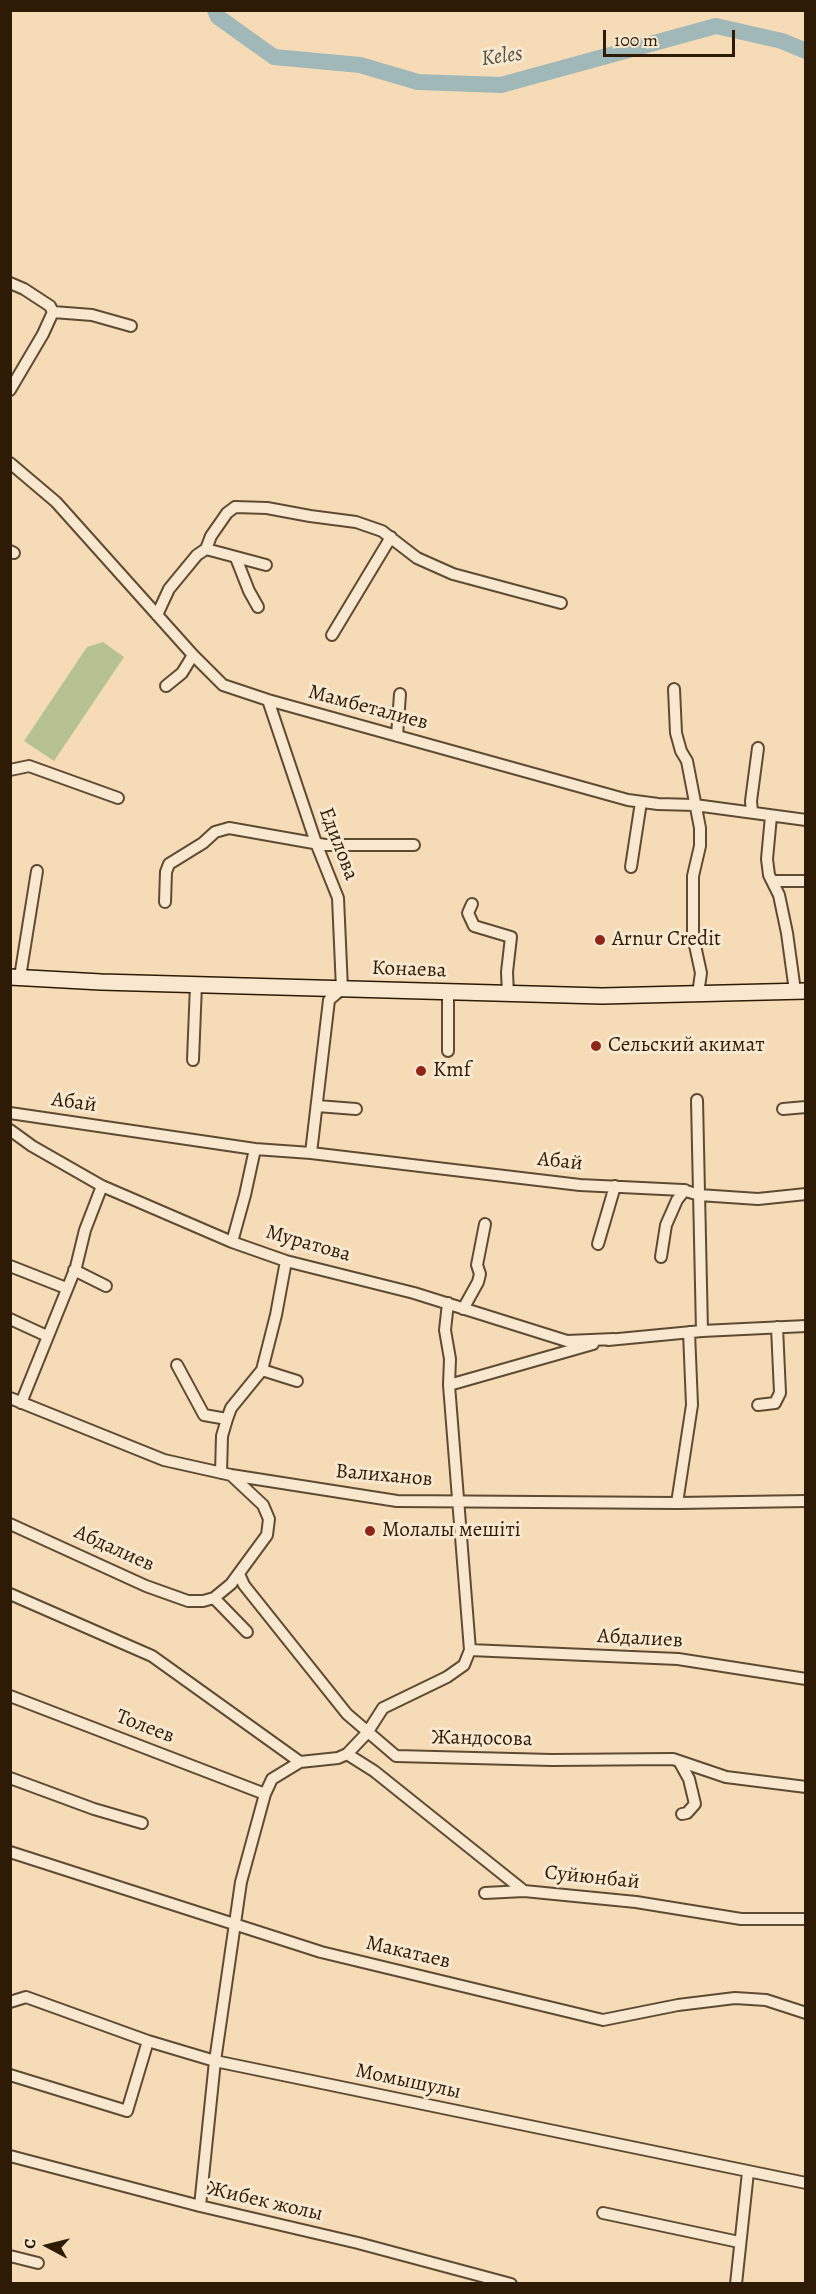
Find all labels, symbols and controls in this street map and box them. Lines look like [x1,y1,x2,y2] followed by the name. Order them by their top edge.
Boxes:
[606,18,738,56] scale bar
[614,28,658,52] text: 100 m
[480,41,524,73] water label: Keles
[305,680,431,736] street label: Мамбеталиев
[313,804,363,884] street label: Едилова
[612,927,721,953] place label: Arnur Credit
[593,933,607,947] marker: Arnur Credit
[371,956,447,984] street label: Конаева
[608,1033,765,1059] place label: Сельский акимат
[589,1039,603,1053] marker: Сельский акимат
[433,1058,471,1084] place label: Kmf
[414,1064,428,1078] marker: Kmf
[50,1087,98,1119] street label: Абай
[536,1147,584,1177] street label: Абай
[263,1220,353,1268] street label: Муратова
[334,1459,434,1493] street label: Валиханов
[382,1518,521,1544] place label: Молалы мешіті
[70,1520,158,1578] street label: Абдалиев
[363,1524,377,1538] marker: Молалы мешіті
[597,1624,683,1654] street label: Абдалиев
[112,1704,178,1750] street label: Толеев
[431,1726,533,1752] street label: Жандосова
[543,1860,641,1896] street label: Суйюнбай
[363,1931,453,1975] street label: Макатаев
[353,2059,463,2105] street label: Момышулы
[205,2176,325,2228] street label: Жибек жолы
[18,2216,78,2276] north arrow
[19,2238,42,2250] text: С

